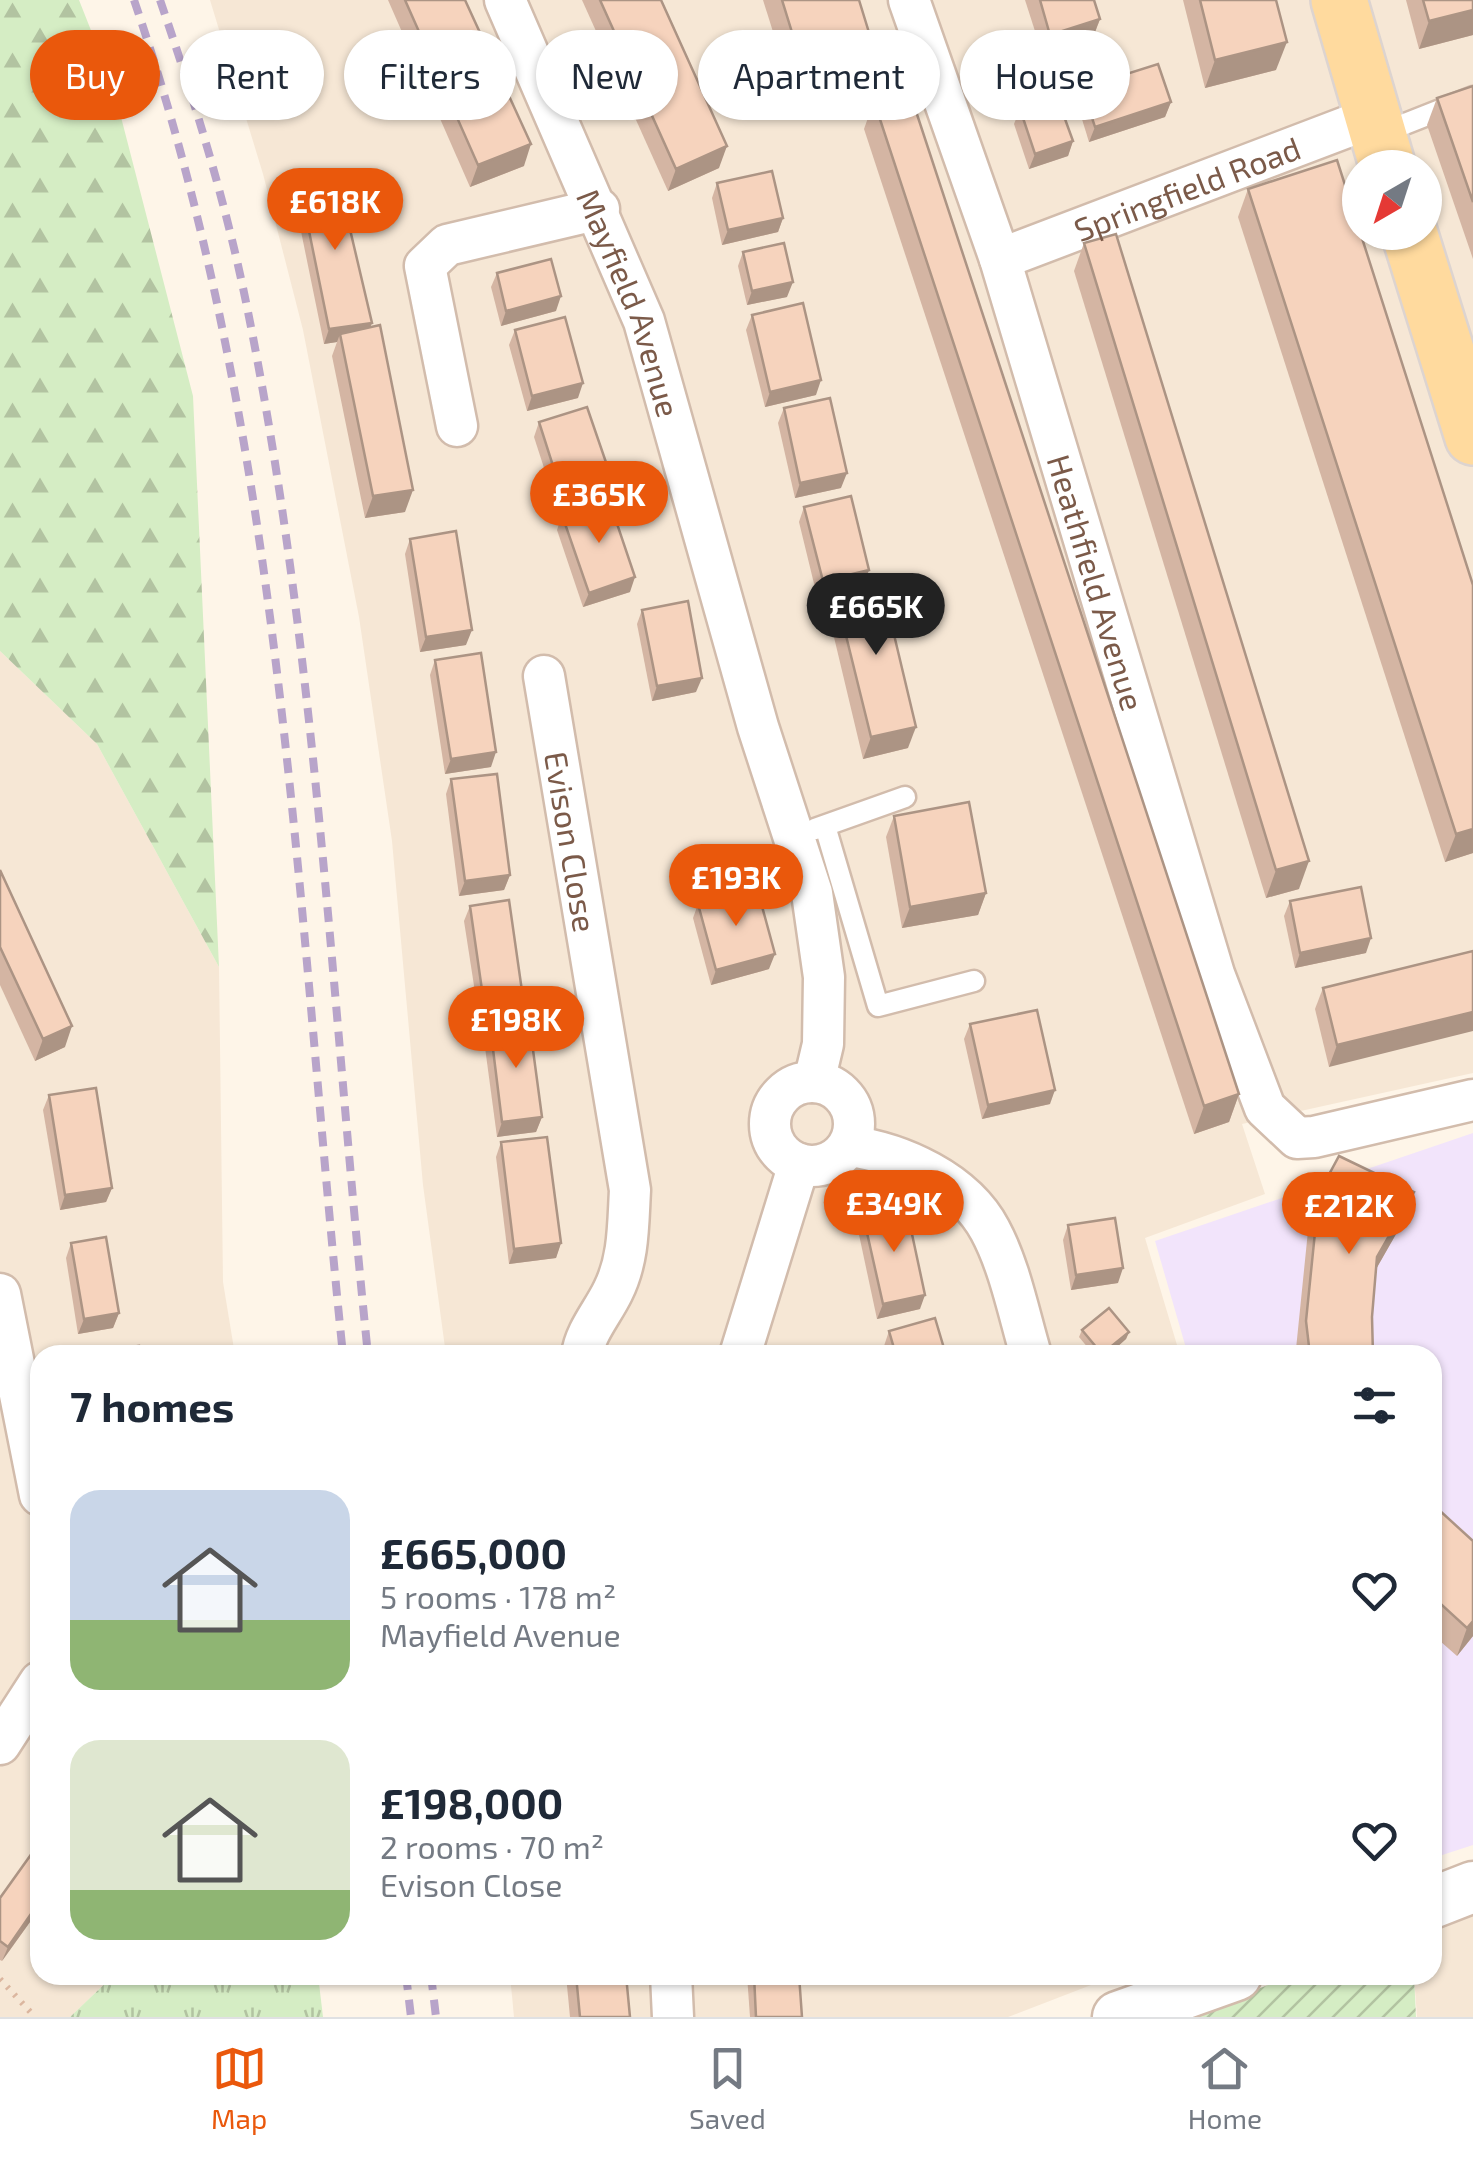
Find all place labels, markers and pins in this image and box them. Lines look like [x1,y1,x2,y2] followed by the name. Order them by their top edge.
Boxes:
[265,168,405,253] pin: £618K
[529,461,669,546] pin: £365K
[806,573,946,658] pin: £665K
[666,844,806,929] pin: £193K
[446,986,586,1071] pin: £198K
[824,1170,964,1255] pin: £349K
[1279,1172,1419,1257] pin: £212K

